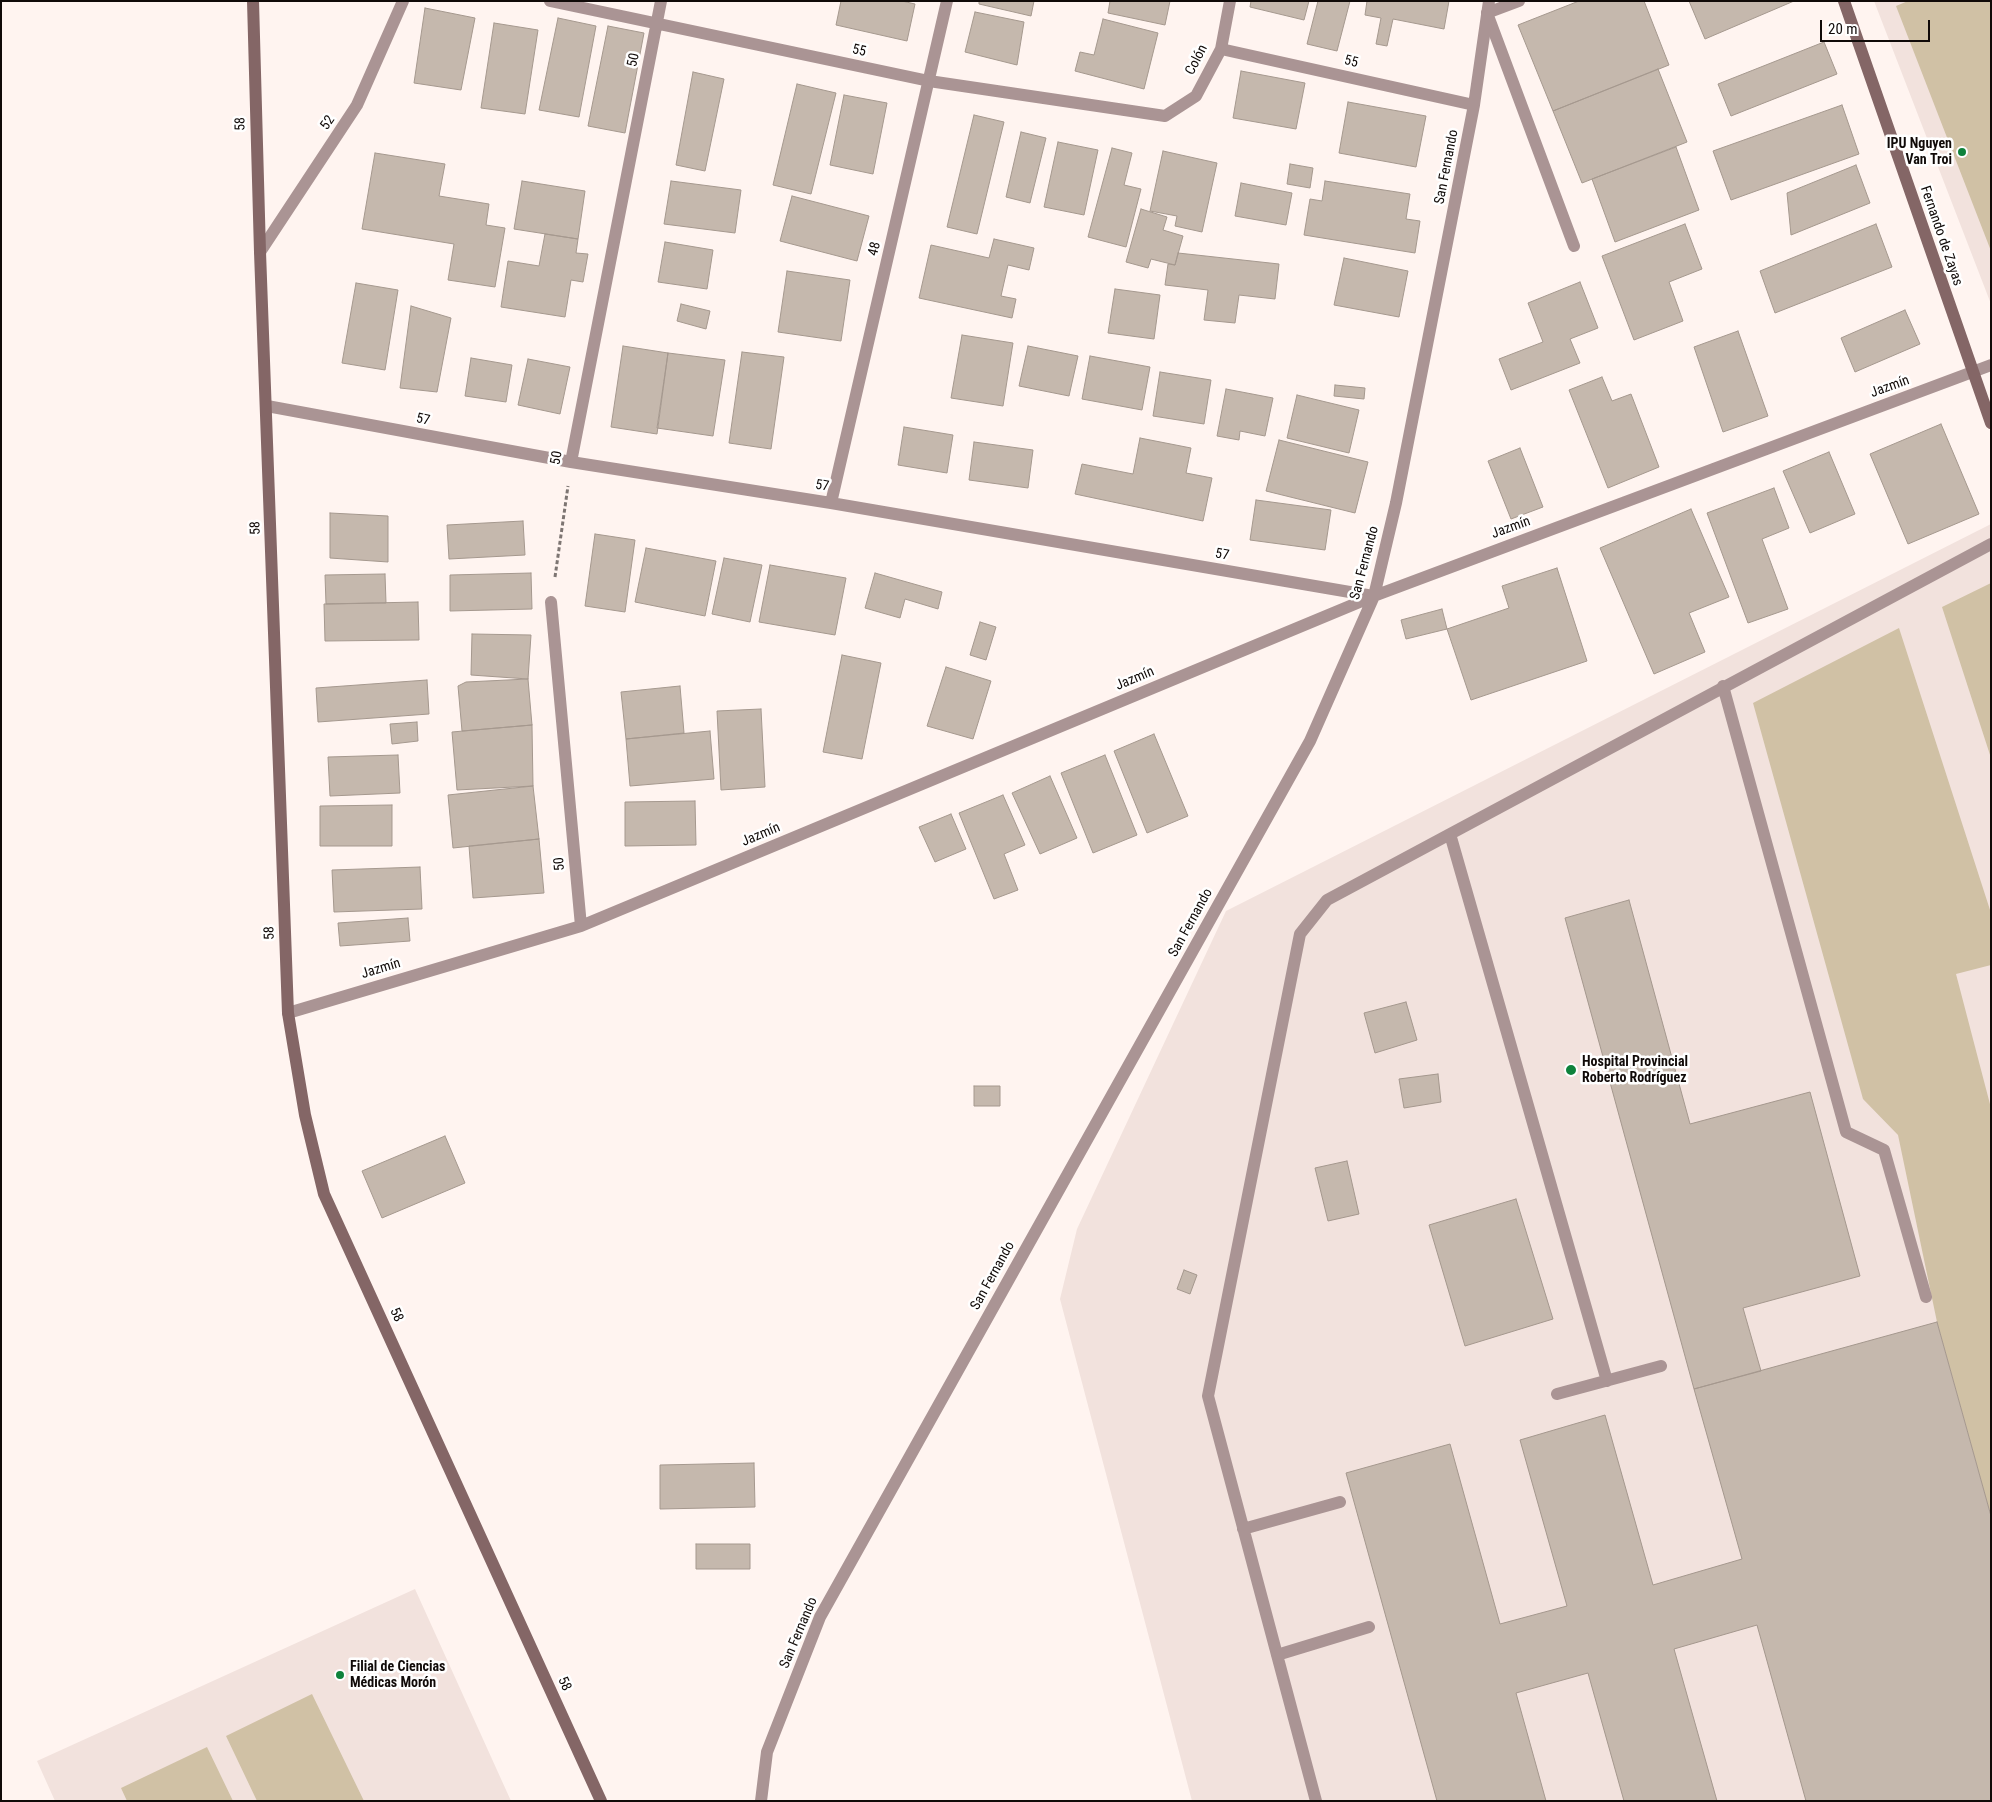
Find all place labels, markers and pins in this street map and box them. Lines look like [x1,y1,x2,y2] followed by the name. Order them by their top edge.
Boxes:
[1887,136,1952,168] place label: IPU Nguyen Van Troi
[1956,146,1968,158] marker: IPU Nguyen Van Troi
[1582,1054,1688,1086] place label: Hospital Provincial Roberto Rodríguez
[1564,1063,1578,1077] marker: Hospital Provincial Roberto Rodríguez
[350,1659,445,1691] place label: Filial de Ciencias Médicas Morón
[334,1669,346,1681] marker: Filial de Ciencias Médicas Morón

